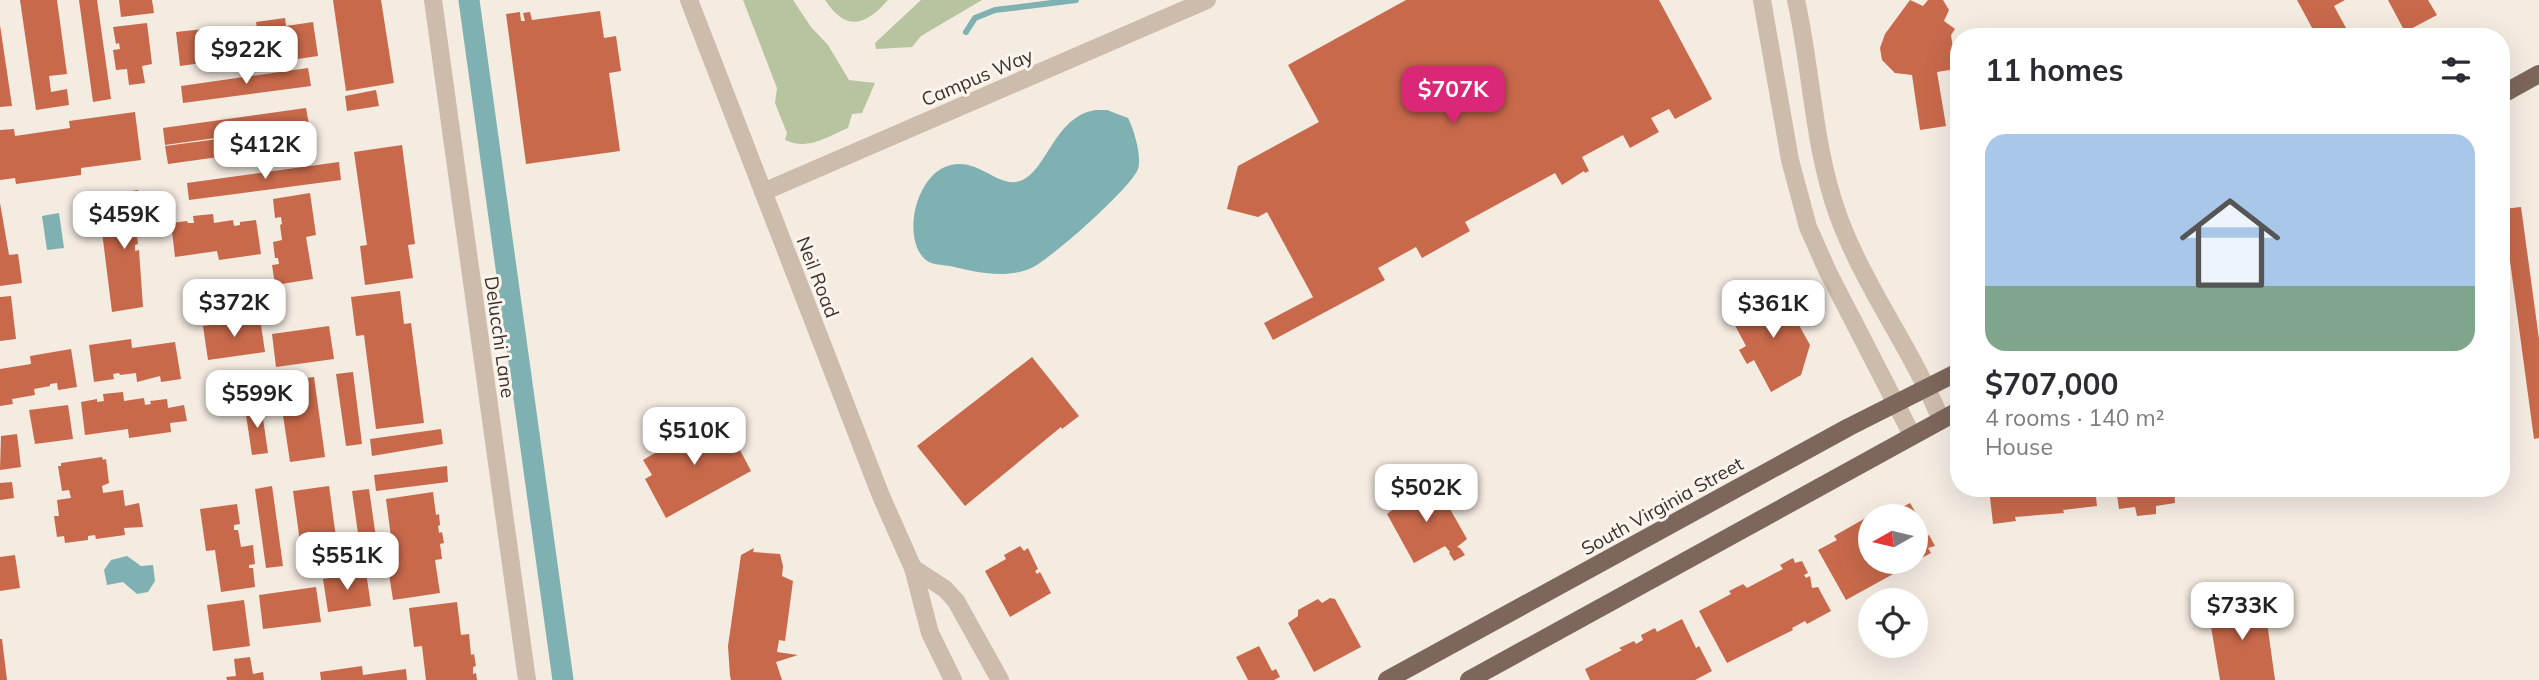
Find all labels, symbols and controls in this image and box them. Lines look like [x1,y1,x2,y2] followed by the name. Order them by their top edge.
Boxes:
[197,27,295,86] pin: $922K
[211,34,281,63] text: $922K
[918,43,1036,111] street label: Campus Way
[1985,51,2124,89] text: 11 homes
[2437,51,2475,89] icon: filters
[1404,66,1502,126] pin: $707K
[1418,74,1488,103] text: $707K
[216,122,314,181] pin: $412K
[230,129,300,158] text: $412K
[2167,180,2293,306] icon: home
[75,191,173,251] pin: $459K
[89,199,159,228] text: $459K
[792,233,844,321] street label: Neil Road
[480,275,520,399] street label: Delucchi Lane
[185,280,283,339] pin: $372K
[1724,280,1822,340] pin: $361K
[199,287,269,316] text: $372K
[1738,288,1808,317] text: $361K
[1985,365,2118,403] text: $707,000
[208,370,306,430] pin: $599K
[222,378,292,407] text: $599K
[1985,403,2165,432] text: 4 rooms · 140 m²
[645,407,743,467] pin: $510K
[659,415,729,444] text: $510K
[1985,432,2053,461] text: House
[1577,451,1747,560] street label: South Virginia Street
[1377,464,1475,524] pin: $502K
[1391,472,1461,501] text: $502K
[1858,504,1928,574] north arrow
[1858,504,1928,658] map controls
[298,532,396,592] pin: $551K
[312,540,382,569] text: $551K
[2193,582,2291,642] pin: $733K
[1858,588,1928,658] button: locate
[2207,590,2277,619] text: $733K

